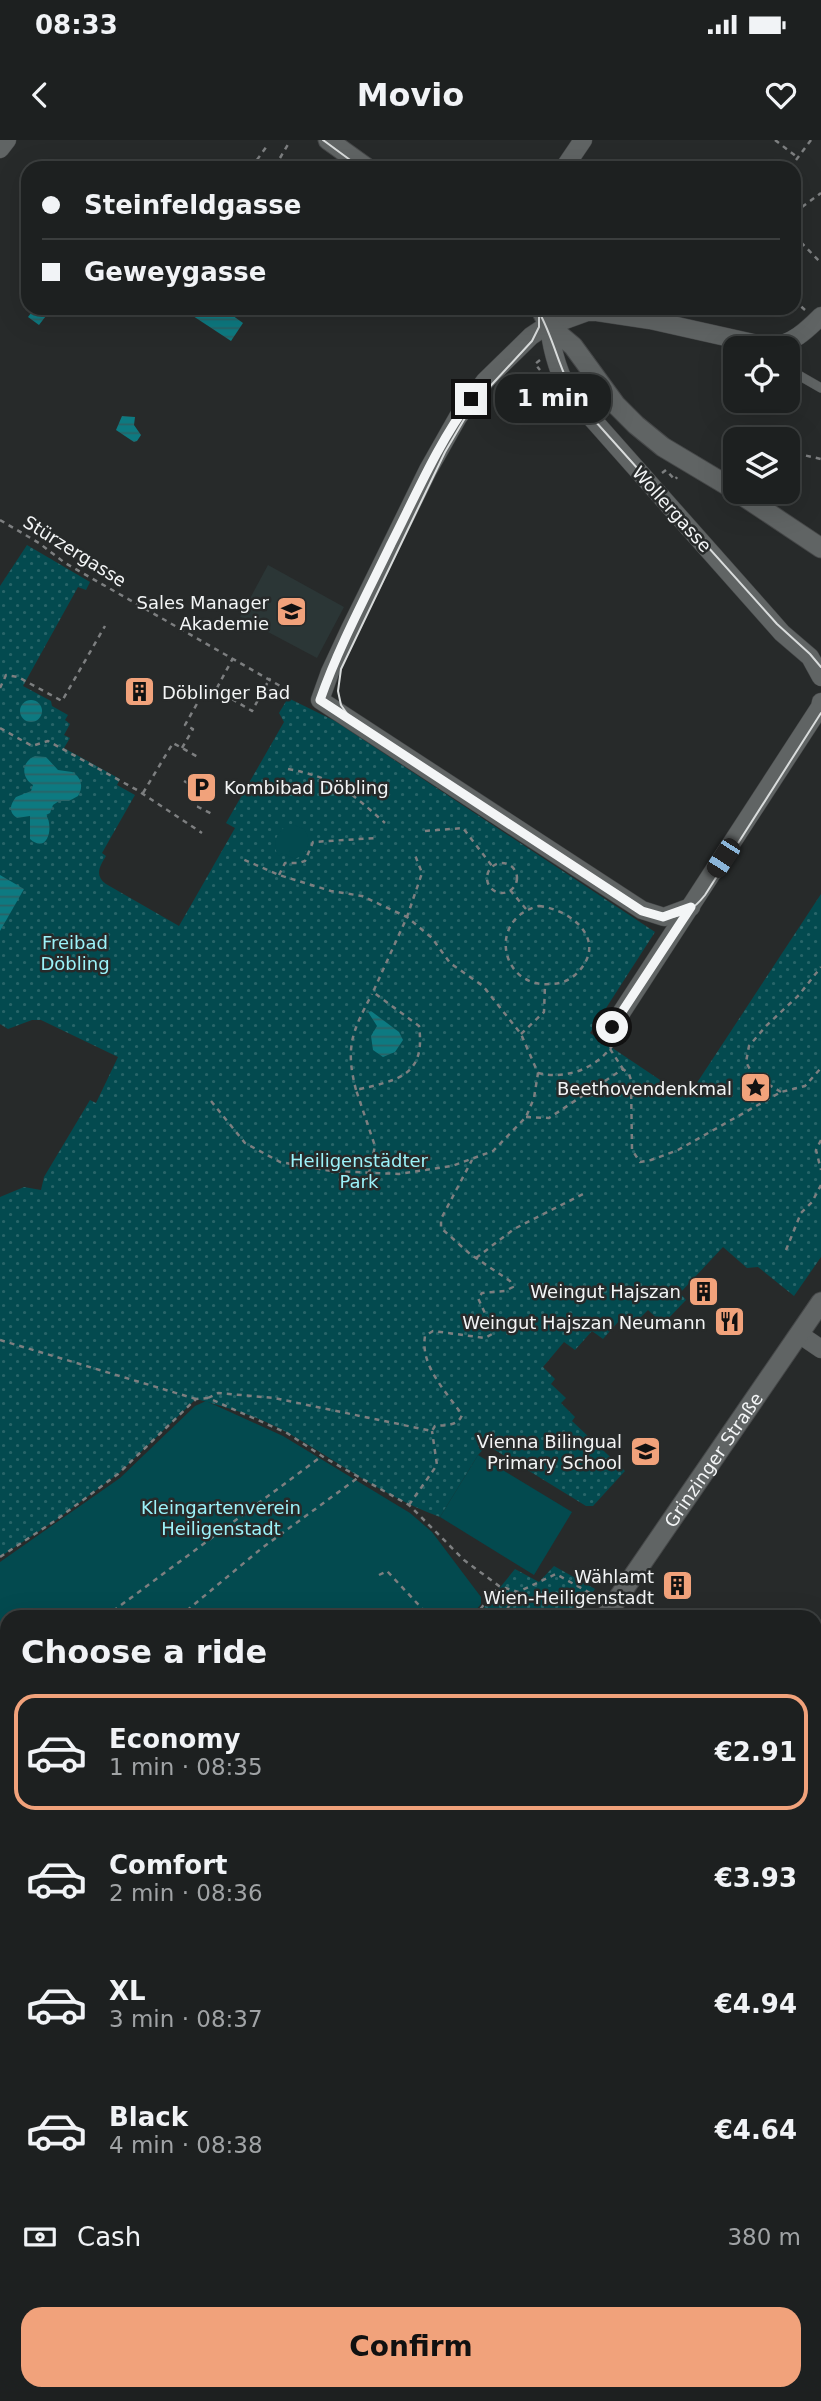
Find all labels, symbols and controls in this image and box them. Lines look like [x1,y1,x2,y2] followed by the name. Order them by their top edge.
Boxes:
[35,10,118,40] text: 08:33
[21,76,59,114] icon: back
[357,76,464,114] text: Movio
[762,76,800,114] icon: heart
[84,190,301,220] text: Steinfeldgasse
[84,257,266,287] text: Geweygasse
[723,336,800,504] map controls
[723,336,800,413] button: locate
[496,374,611,424] callout: 1 min
[455,383,487,415] route end
[517,385,589,411] text: 1 min
[723,427,800,504] button: layers
[628,462,716,556] street label: Wollergasse
[20,511,130,591] street label: Stürzergasse
[136,592,270,634] place label: Sales Manager Akademie
[275,595,309,629] school or university icon: Sales Manager Akademie
[122,675,156,709] building icon: Döblinger Bad
[162,682,290,703] place label: Döblinger Bad
[184,770,218,804] parking icon: Kombibad Döbling
[224,777,389,798] place label: Kombibad Döbling
[703,835,744,881] car
[40,932,110,974] park label: Freibad Döbling
[596,1011,628,1043] route start
[738,1071,772,1105] place icon: Beethovendenkmal
[557,1078,732,1099] place label: Beethovendenkmal
[290,1150,429,1192] park label: Heiligenstädter Park
[687,1274,721,1308] building icon: Weingut Hajszan
[530,1281,681,1302] place label: Weingut Hajszan
[712,1305,746,1339] restaurant icon: Weingut Hajszan Neumann
[462,1312,706,1333] place label: Weingut Hajszan Neumann
[659,1388,767,1531] street label: Grinzinger Straße
[477,1431,622,1473] place label: Vienna Bilingual Primary School
[628,1434,662,1468] school or university icon: Vienna Bilingual Primary School
[141,1497,301,1539] park label: Kleingartenverein Heiligenstadt
[483,1566,654,1608] place label: Wählamt Wien-Heiligenstadt
[660,1569,694,1603] building icon: Wählamt Wien-Heiligenstadt
[21,1633,267,1671] text: Choose a ride
[25,1721,88,1784] icon: car
[109,1724,240,1754] text: Economy
[715,1737,797,1767] text: €2.91
[109,1754,263,1780] text: 1 min · 08:35
[25,1847,88,1910] icon: car
[109,1850,227,1880] text: Comfort
[715,1863,797,1893] text: €3.93
[109,1880,263,1906] text: 2 min · 08:36
[25,1973,88,2036] icon: car
[109,1976,146,2006] text: XL
[715,1989,797,2019] text: €4.94
[109,2006,263,2032] text: 3 min · 08:37
[25,2099,88,2162] icon: car
[109,2102,188,2132] text: Black
[715,2115,797,2145] text: €4.64
[109,2132,263,2158] text: 4 min · 08:38
[21,2218,59,2256] icon: cash
[77,2222,141,2252] text: Cash
[727,2224,801,2250] text: 380 m
[21,2307,801,2387] button: Confirm

